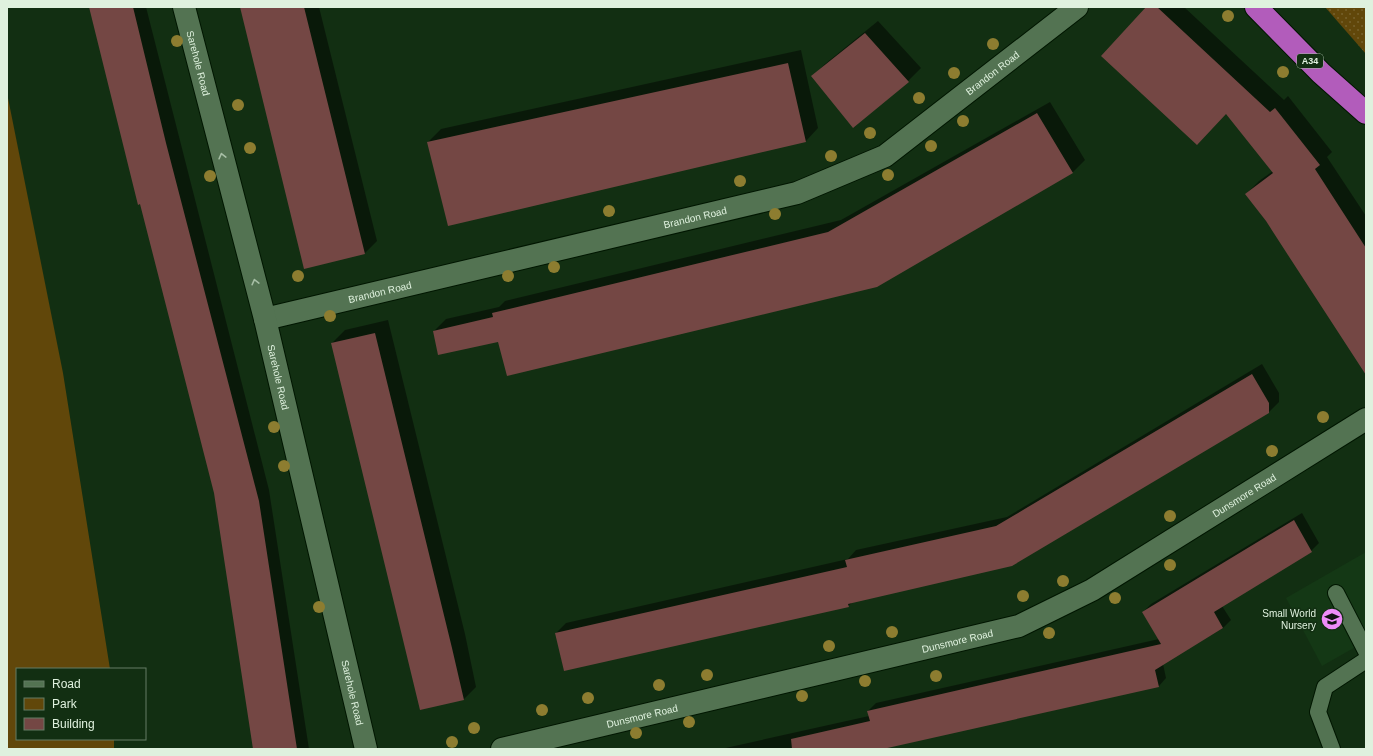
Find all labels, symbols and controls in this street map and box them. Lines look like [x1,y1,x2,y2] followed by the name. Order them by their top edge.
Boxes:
[184,30,212,97] street label: Sarehole Road
[964,49,1021,97] street label: Brandon Road
[1297,54,1323,68] road number: A34
[219,152,227,159] one-way arrow
[663,205,728,230] street label: Brandon Road
[251,278,260,285] one-way arrow
[347,280,413,305] street label: Brandon Road
[265,343,291,411] street label: Sarehole Road
[1210,472,1278,520] street label: Dunsmore Road
[1319,606,1345,632] school or university icon: Small World Nursery
[1262,608,1316,631] place label: Small World Nursery
[921,627,994,655] street label: Dunsmore Road
[339,659,365,726] street label: Sarehole Road
[16,668,146,740] legend
[52,677,81,691] text: Road
[52,697,78,711] text: Park
[605,702,679,730] street label: Dunsmore Road
[52,717,95,731] text: Building

